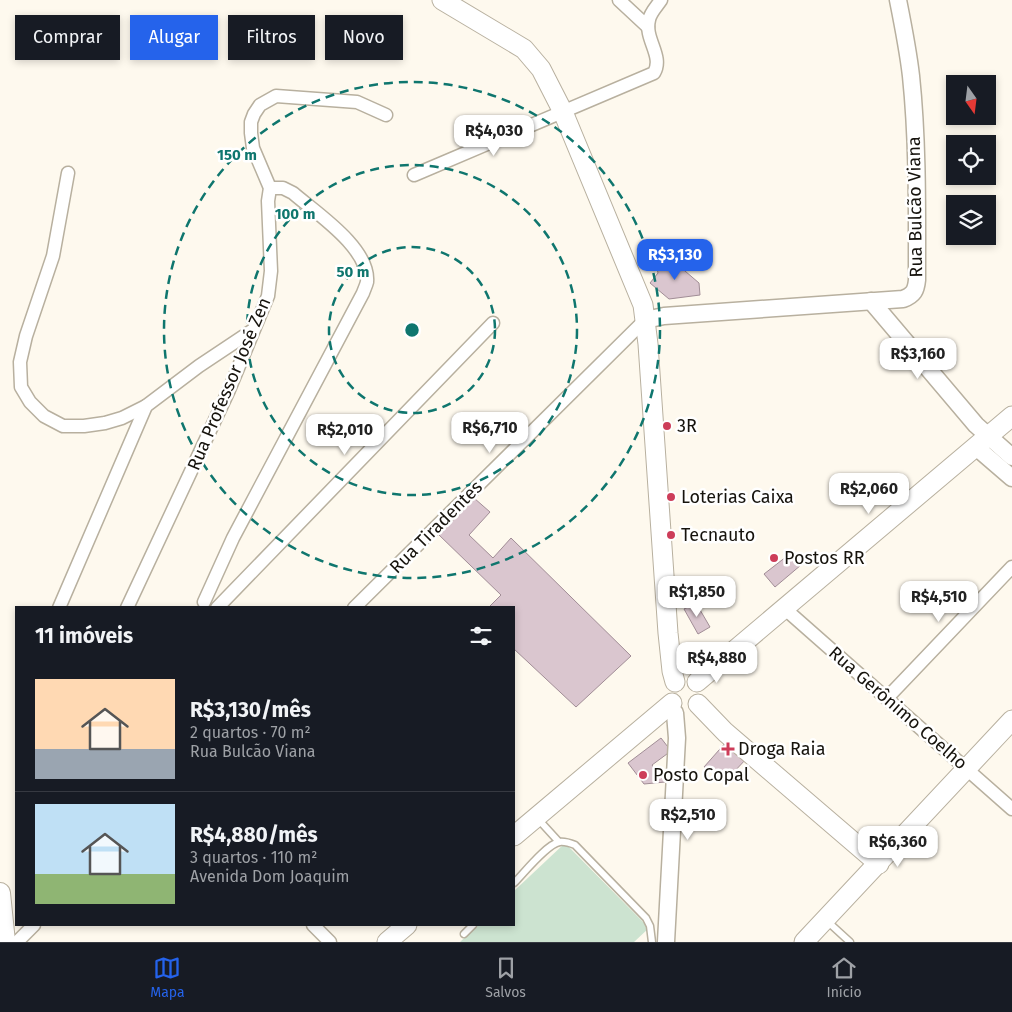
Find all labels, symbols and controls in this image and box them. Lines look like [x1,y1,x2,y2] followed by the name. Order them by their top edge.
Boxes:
[15,15,120,60] chip: Comprar
[130,15,218,60] chip: Alugar
[228,15,315,60] chip: Filtros
[325,15,403,60] chip: Novo
[946,75,996,125] north arrow
[946,75,996,245] map controls
[448,114,540,157] pin: R$4,030
[465,121,523,140] text: R$4,030
[946,135,996,185] button: locate
[903,136,927,278] street label: Rua Bulcão Viana
[217,146,257,164] text: 150 m
[946,195,996,245] button: layers
[275,205,315,223] text: 100 m
[629,238,721,281] pin: R$3,130
[648,245,702,264] text: R$3,130
[336,263,370,281] text: 50 m
[183,294,275,474] street label: Rua Professor José Zen
[403,321,421,339] centre of rings
[872,338,964,380] pin: R$3,160
[891,344,945,363] text: R$3,160
[444,412,536,454] pin: R$6,710
[299,414,391,456] pin: R$2,010
[677,415,697,437] place label: 3R
[462,418,518,437] text: R$6,710
[317,420,373,439] text: R$2,010
[661,420,673,432] marker: 3R
[823,472,915,515] pin: R$2,060
[385,476,487,578] street label: Rua Tiradentes
[840,479,898,498] text: R$2,060
[681,486,794,508] place label: Loterias Caixa
[665,491,677,503] marker: Loterias Caixa
[681,524,755,546] place label: Tecnauto
[665,529,677,541] marker: Tecnauto
[784,547,865,569] place label: Postos RR
[768,552,780,564] marker: Postos RR
[651,576,743,618] pin: R$1,850
[893,580,985,623] pin: R$4,510
[669,582,725,601] text: R$1,850
[911,587,967,606] text: R$4,510
[467,622,495,650] icon: filters
[35,623,133,649] text: 11 imóveis
[671,642,763,684] pin: R$4,880
[824,642,972,774] street label: Rua Gerônimo Coelho
[687,648,747,667] text: R$4,880
[190,697,311,723] text: R$3,130/mês
[75,699,135,759] icon: home
[190,723,311,742] text: 2 quartos · 70 m²
[738,738,825,760] place label: Droga Raia
[190,742,316,761] text: Rua Bulcão Viana
[722,743,734,755] marker: Droga Raia
[653,764,749,786] place label: Posto Copal
[637,769,649,781] marker: Posto Copal
[642,798,734,841] pin: R$2,510
[660,805,716,824] text: R$2,510
[190,822,318,848] text: R$4,880/mês
[75,824,135,884] icon: home
[852,826,944,868] pin: R$6,360
[869,832,927,851] text: R$6,360
[190,848,318,867] text: 3 quartos · 110 m²
[190,867,350,886] text: Avenida Dom Joaquim
[150,954,185,1001] tab: Mapa
[485,954,526,1001] tab: Salvos
[827,954,862,1001] tab: Início

